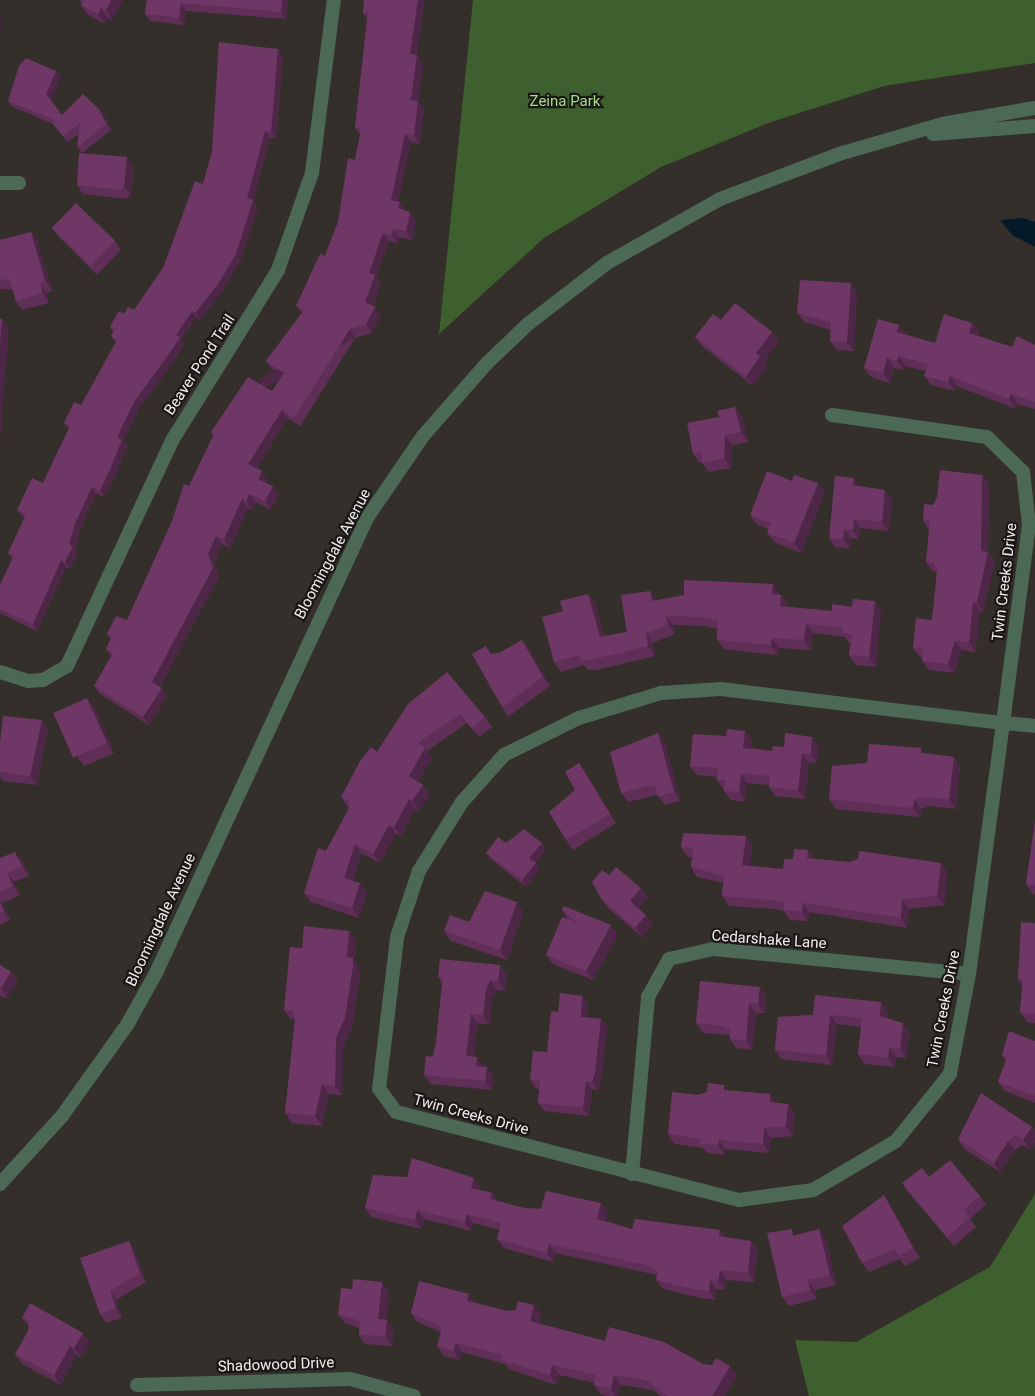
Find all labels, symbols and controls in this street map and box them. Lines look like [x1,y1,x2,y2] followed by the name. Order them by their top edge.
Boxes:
[530,93,600,111] park label: Zeina Park
[161,311,239,419] street label: Beaver Pond Trail
[291,486,375,622] street label: Bloomingdale Avenue
[989,522,1021,642] street label: Twin Creeks Drive
[122,851,200,989] street label: Bloomingdale Avenue
[711,927,827,953] street label: Cedarshake Lane
[924,949,964,1069] street label: Twin Creeks Drive
[411,1091,531,1139] street label: Twin Creeks Drive
[217,1354,335,1376] street label: Shadowood Drive

